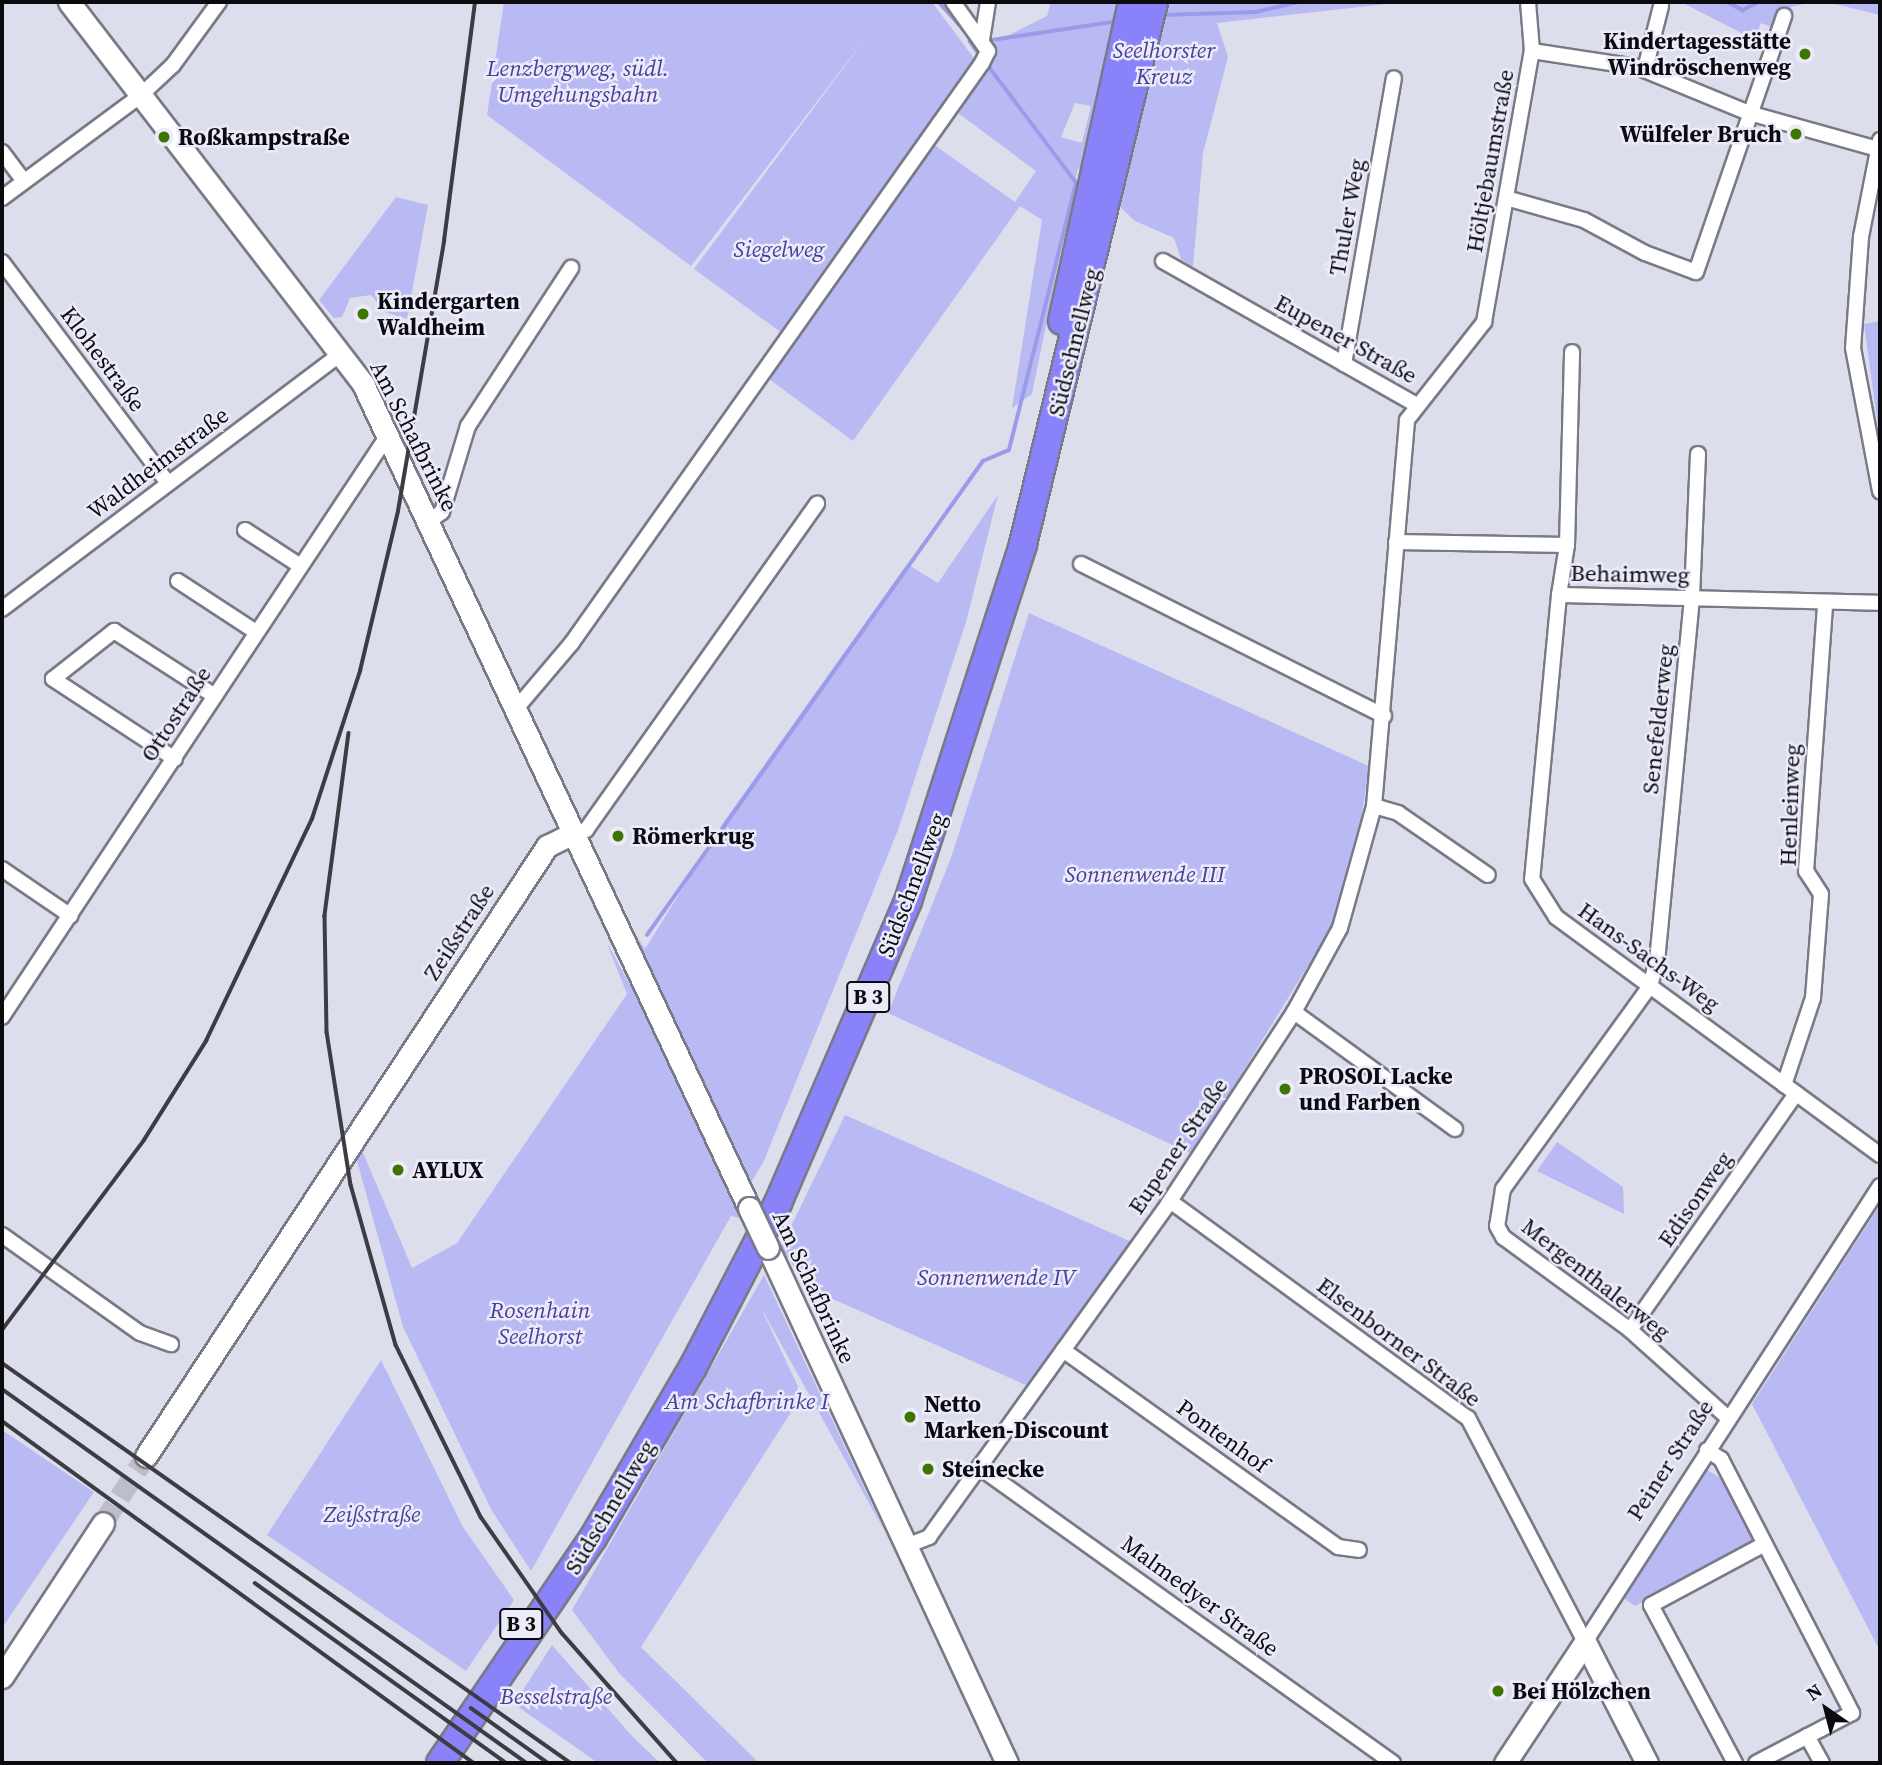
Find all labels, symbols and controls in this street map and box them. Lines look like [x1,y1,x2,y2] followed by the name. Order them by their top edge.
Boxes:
[1603,27,1791,81] place label: Kindertagesstätte Windröschenweg
[1113,36,1215,90] park label: Seelhorster Kreuz
[1797,46,1813,62] marker: Kindertagesstätte Windröschenweg
[486,54,670,108] park label: Lenzbergweg, südl. Umgehungsbahn
[1460,67,1520,255] street label: Höltjebaumstraße
[1620,120,1782,148] place label: Wülfeler Bruch
[178,123,350,151] place label: Roßkampstraße
[1788,126,1804,142] marker: Wülfeler Bruch
[156,129,172,145] marker: Roßkampstraße
[1323,156,1371,278] street label: Thuler Weg
[734,235,824,263] park label: Siegelweg
[1042,265,1106,419] street label: Südschnellweg
[377,287,520,341] place label: Kindergarten Waldheim
[1270,289,1422,389] street label: Eupener Straße
[55,301,151,417] street label: Klohestraße
[355,306,371,322] marker: Kindergarten Waldheim
[364,356,464,516] street label: Am Schafbrinke
[82,401,234,525] street label: Waldheimstraße
[1570,559,1690,589] street label: Behaimweg
[1636,643,1680,795] street label: Senefelderweg
[135,661,217,767] street label: Ottostraße
[1774,743,1806,867] street label: Henleinweg
[872,809,952,961] street label: Südschnellweg
[632,822,754,850] place label: Römerkrug
[610,828,626,844] marker: Römerkrug
[1065,860,1225,888] park label: Sonnenwende III
[418,879,500,985] street label: Zeißstraße
[1573,896,1725,1018] street label: Hans-Sachs-Weg
[845,979,891,1014] road number: B 3
[1299,1062,1453,1116] place label: PROSOL Lacke und Farben
[1122,1073,1234,1219] street label: Eupener Straße
[1277,1081,1293,1097] marker: PROSOL Lacke und Farben
[1652,1146,1738,1252] street label: Edisonweg
[412,1156,484,1184] place label: AYLUX
[390,1162,406,1178] marker: AYLUX
[767,1206,861,1368] street label: Am Schafbrinke
[1516,1212,1676,1346] street label: Mergenthalerweg
[917,1263,1075,1291] park label: Sonnenwende IV
[1312,1271,1486,1413] street label: Elsenborner Straße
[490,1296,590,1350] park label: Rosenhain Seelhorst
[665,1387,829,1415] park label: Am Schafbrinke I
[924,1390,1108,1444] place label: Netto Marken-Discount
[1171,1393,1275,1479] street label: Pontenhof
[1621,1395,1719,1525] street label: Peiner Straße
[902,1409,918,1425] marker: Netto Marken-Discount
[559,1435,661,1579] street label: Südschnellweg
[942,1455,1044,1483] place label: Steinecke
[920,1461,936,1477] marker: Steinecke
[324,1500,420,1528] park label: Zeißstraße
[1116,1530,1284,1662] street label: Malmedyer Straße
[498,1606,544,1642] road number: B 3
[1791,1674,1861,1744] north arrow
[1512,1677,1651,1705] place label: Bei Hölzchen
[1801,1677,1827,1706] text: N
[500,1682,612,1710] park label: Besselstraße
[1490,1683,1506,1699] marker: Bei Hölzchen

